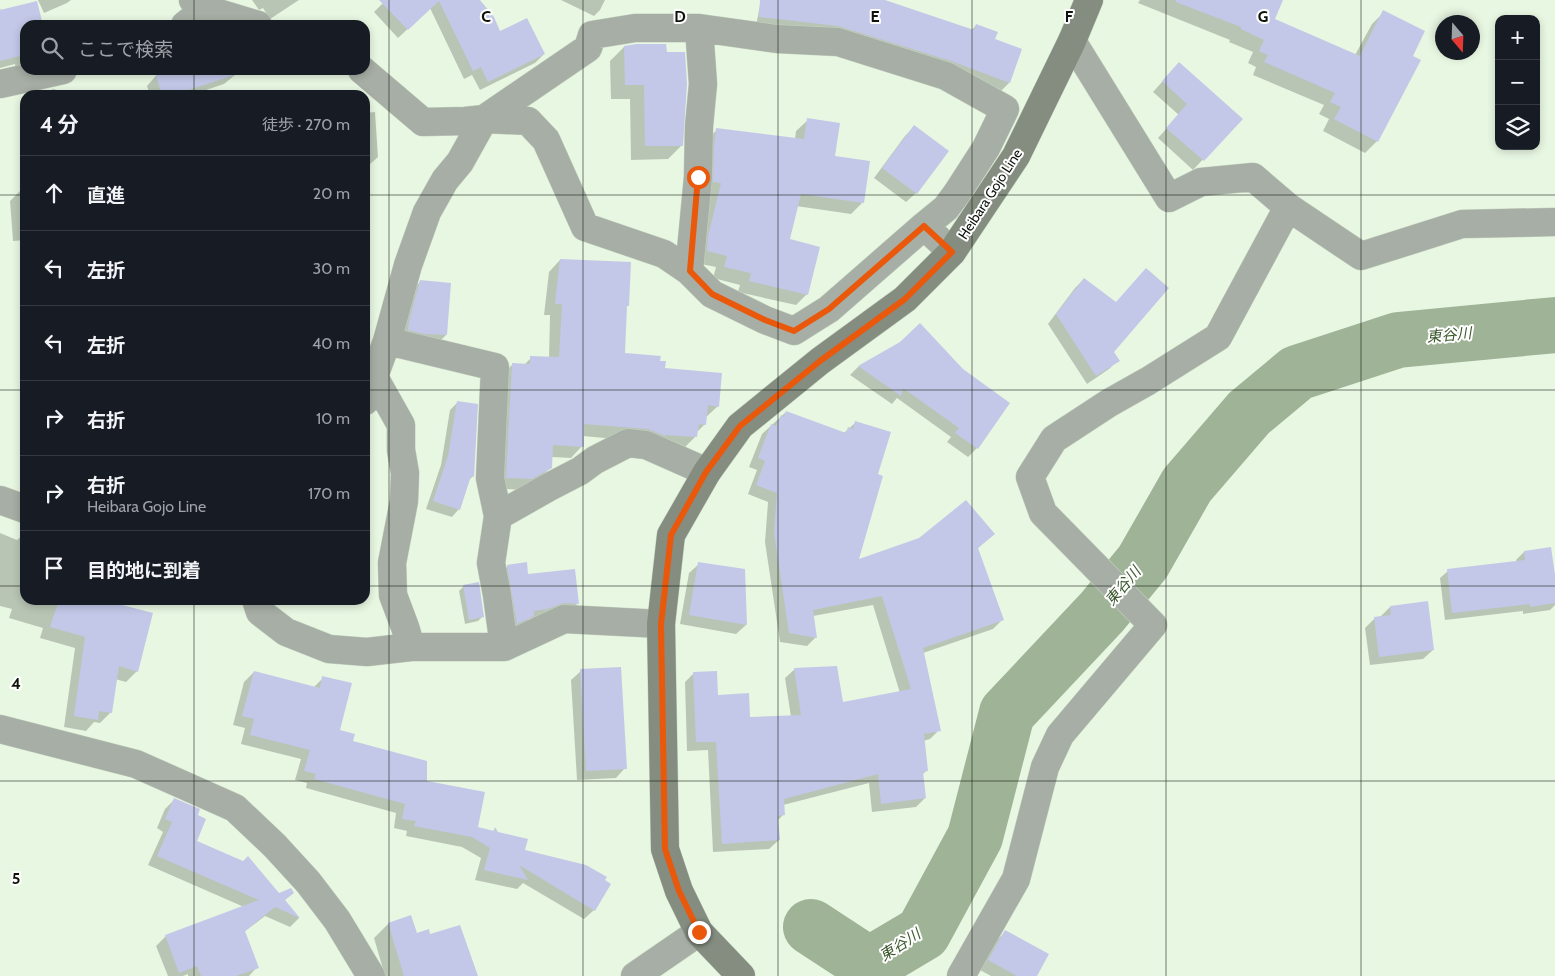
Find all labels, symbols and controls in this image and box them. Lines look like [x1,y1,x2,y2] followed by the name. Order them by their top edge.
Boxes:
[481,7,491,26] text: C
[674,7,686,26] text: D
[870,7,880,26] text: E
[1065,7,1074,26] text: F
[1258,7,1268,26] text: G
[1435,15,1480,60] north arrow
[1495,15,1540,150] map controls
[1495,15,1540,60] button: +
[20,20,370,75] search box
[38,34,66,62] icon: search
[78,38,173,61] text: ここで検索
[1495,60,1540,105] button: −
[1495,105,1540,150] button: layers
[40,112,79,137] text: 4 分
[262,115,350,134] text: 徒歩 · 270 m
[954,145,1026,243] street label: Heibara Gojo Line
[687,166,710,189] route start
[40,179,68,207] icon: ahead
[87,184,125,207] text: 直進
[313,184,350,203] text: 20 m
[40,254,68,282] icon: left
[87,259,125,282] text: 左折
[313,259,350,278] text: 30 m
[1426,324,1474,346] water label: 東谷川
[40,329,68,357] icon: left
[87,334,125,357] text: 左折
[312,334,350,353] text: 40 m
[40,404,68,432] icon: right
[87,409,125,432] text: 右折
[316,409,350,428] text: 10 m
[87,474,125,497] text: 右折
[40,479,68,507] icon: right
[308,484,350,503] text: 170 m
[87,497,206,516] text: Heibara Gojo Line
[40,554,68,582] icon: arrive
[87,559,201,582] text: 目的地に到着
[1102,561,1146,609] water label: 東谷川
[11,674,21,693] text: 4
[12,869,20,888] text: 5
[688,921,711,944] route end
[876,924,925,965] water label: 東谷川

